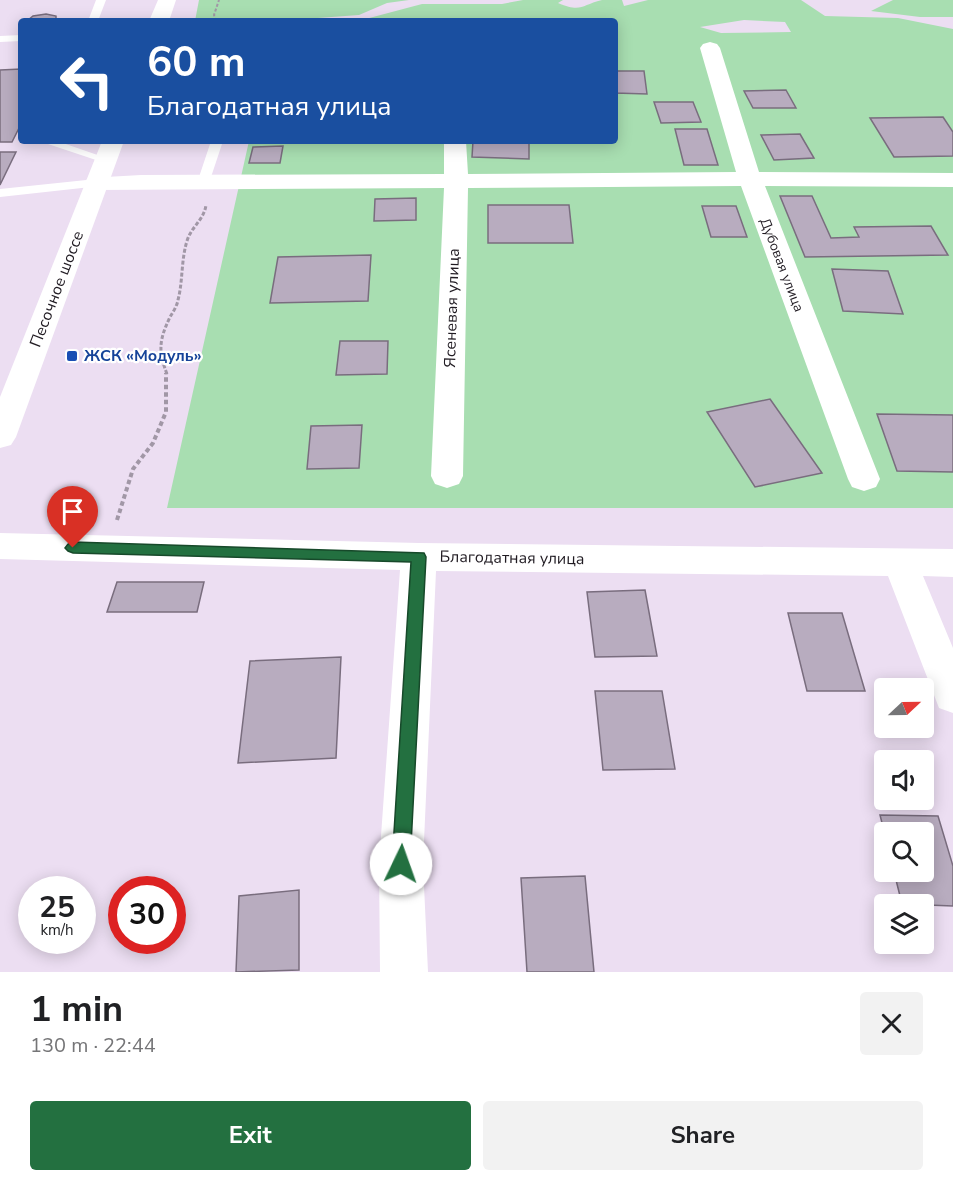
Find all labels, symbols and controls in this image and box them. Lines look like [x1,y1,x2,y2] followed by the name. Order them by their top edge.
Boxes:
[147,34,246,91] text: 60 m
[48,42,126,120] icon: left
[147,88,392,125] text: Благодатная улица
[755,215,809,315] street label: Дубовая улица
[25,228,89,350] street label: Песочное шоссе
[439,248,465,368] street label: Ясеневая улица
[84,345,202,367] place label: ЖСК «Модуль»
[65,349,79,363] marker: ЖСК «Модуль»
[47,486,98,548] pin
[56,495,89,528] icon: arrive
[439,546,585,570] street label: Благодатная улица
[874,678,934,738] north arrow
[874,678,934,954] map controls
[874,750,934,810] button: sound
[874,822,934,882] button: search
[369,832,433,896] position arrow
[108,876,186,954] speed limit sign: 30
[39,887,75,928] text: 25
[874,894,934,954] button: layers
[40,920,74,940] text: km/h
[30,985,123,1034] text: 1 min
[860,992,923,1055] button: close
[30,1032,156,1059] text: 130 m · 22:44
[30,1101,471,1170] button: Exit
[483,1101,923,1170] button: Share

